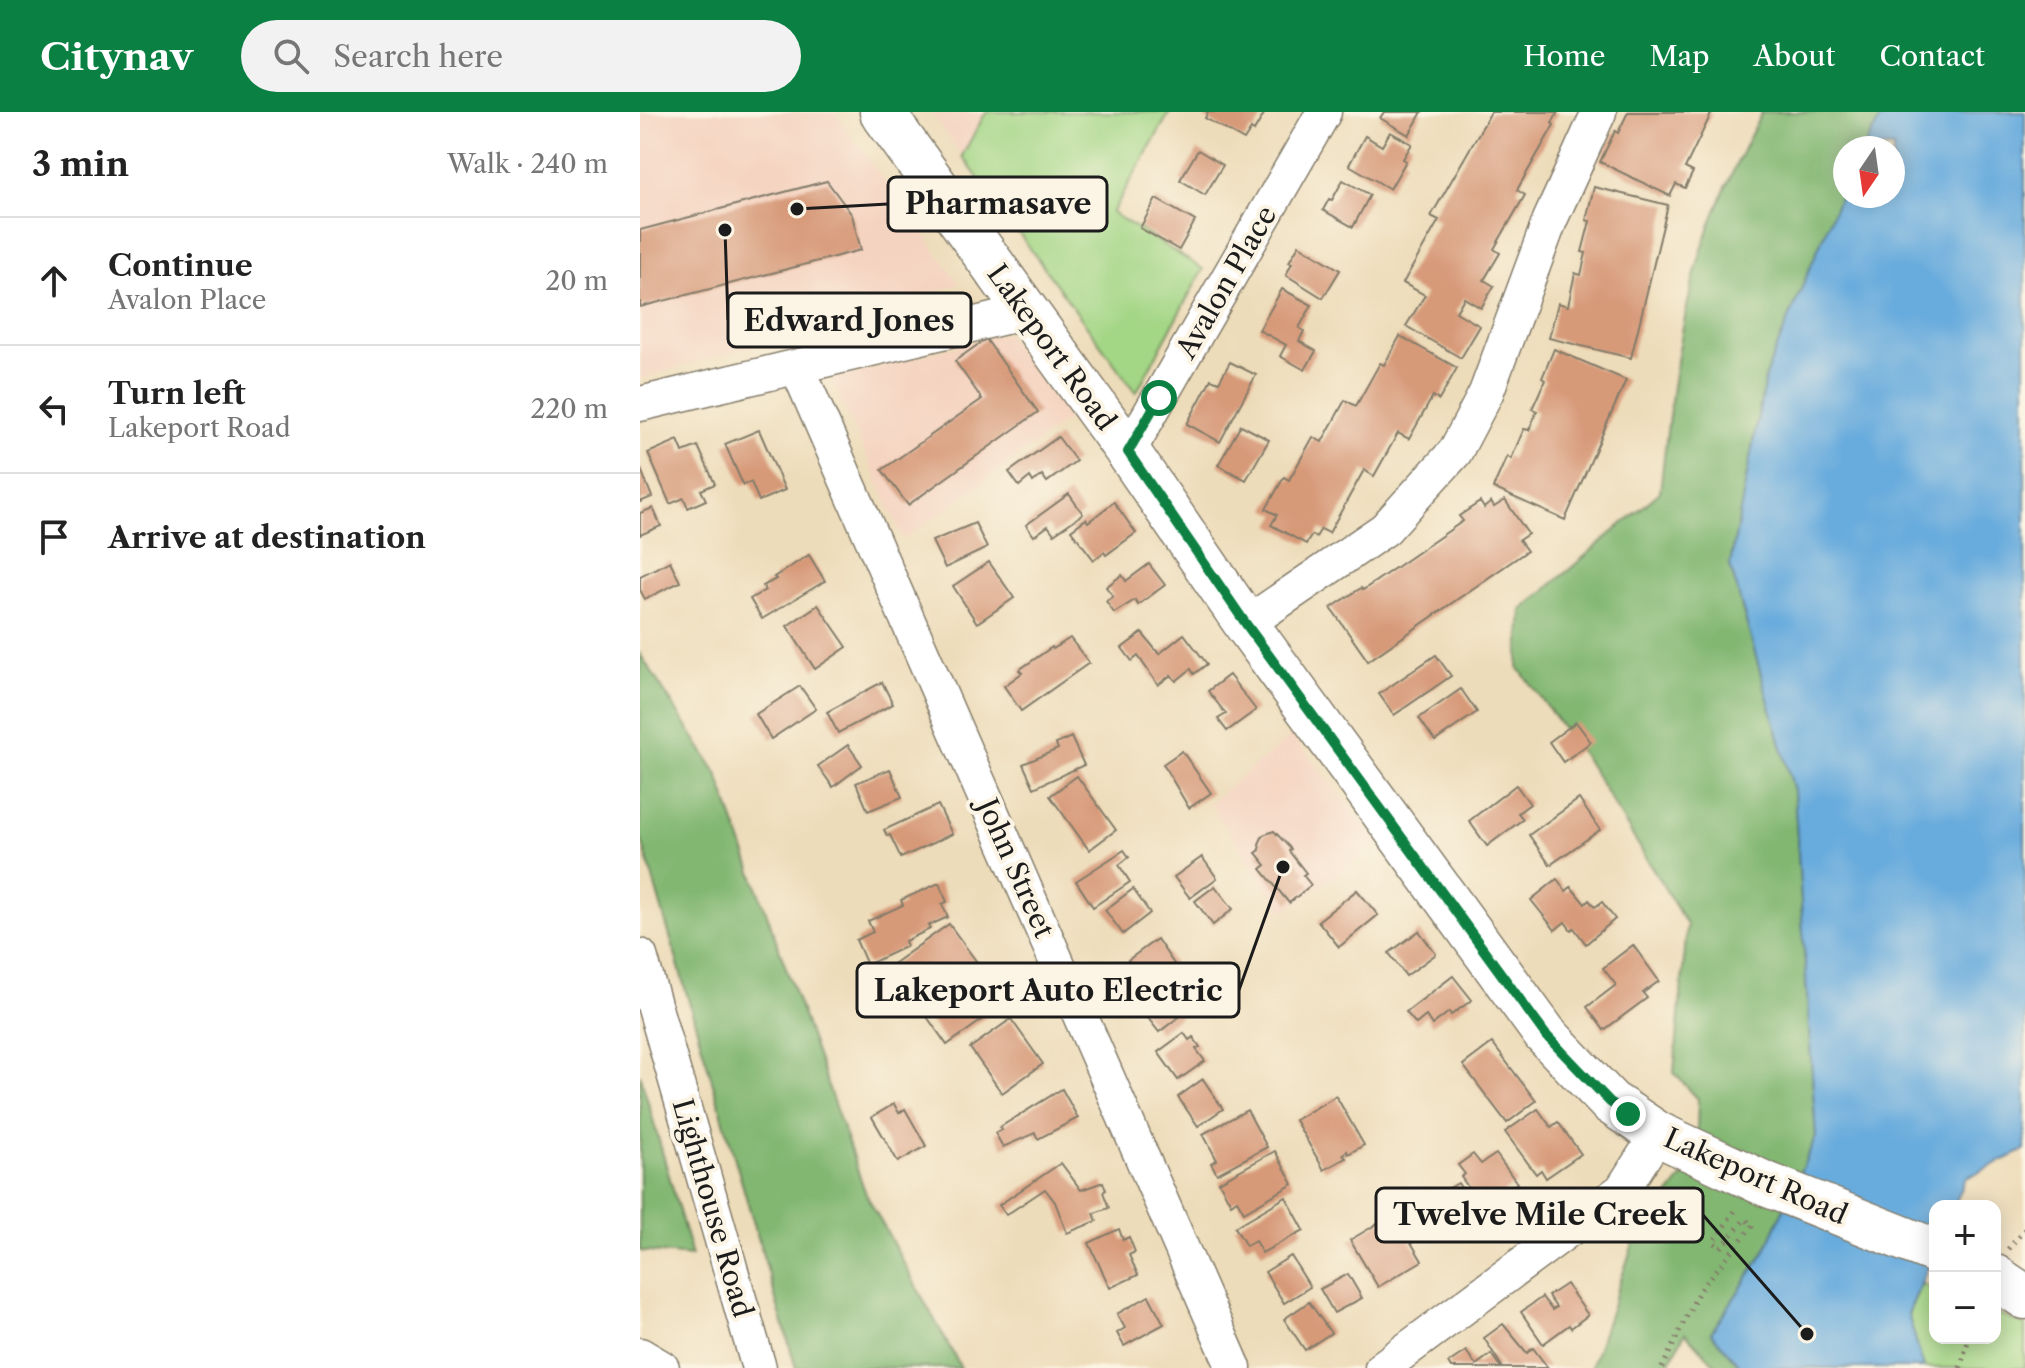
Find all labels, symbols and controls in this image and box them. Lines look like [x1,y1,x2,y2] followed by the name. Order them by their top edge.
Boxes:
[241,20,801,92] search box
[40,33,193,80] text: Citynav
[269,34,313,78] icon: search
[333,38,503,75] text: Search here
[1523,39,1605,73] text: Home
[1649,39,1709,73] text: Map
[1753,39,1835,73] text: About
[1879,39,1985,73] text: Contact
[1833,136,1905,208] north arrow
[32,143,129,185] text: 3 min
[447,148,608,180] text: Walk · 240 m
[888,177,1107,231] callout: Pharmasave
[905,185,1091,222] text: Pharmasave
[1168,200,1283,365] street label: Avalon Place
[108,247,253,284] text: Continue
[980,257,1124,437] street label: Lakeport Road
[32,259,76,303] icon: ahead
[545,265,608,297] text: 20 m
[108,284,266,316] text: Avalon Place
[728,293,971,347] callout: Edward Jones
[743,302,955,339] text: Edward Jones
[108,375,245,412] text: Turn left
[1141,380,1177,416] route start
[32,387,76,431] icon: left
[530,393,608,425] text: 220 m
[108,412,291,444] text: Lakeport Road
[32,515,76,559] icon: arrive
[108,519,426,556] text: Arrive at destination
[969,790,1062,943] street label: John Street
[857,963,1239,1017] callout: Lakeport Auto Electric
[873,972,1223,1009] text: Lakeport Auto Electric
[666,1095,760,1321] street label: Lighthouse Road
[1610,1096,1646,1132] route end
[1659,1120,1853,1232] street label: Lakeport Road
[1376,1188,1703,1242] callout: Twelve Mile Creek
[1393,1196,1688,1233] text: Twelve Mile Creek
[1929,1200,2001,1344] map controls
[1929,1200,2001,1272] button: +
[1929,1272,2001,1344] button: −

